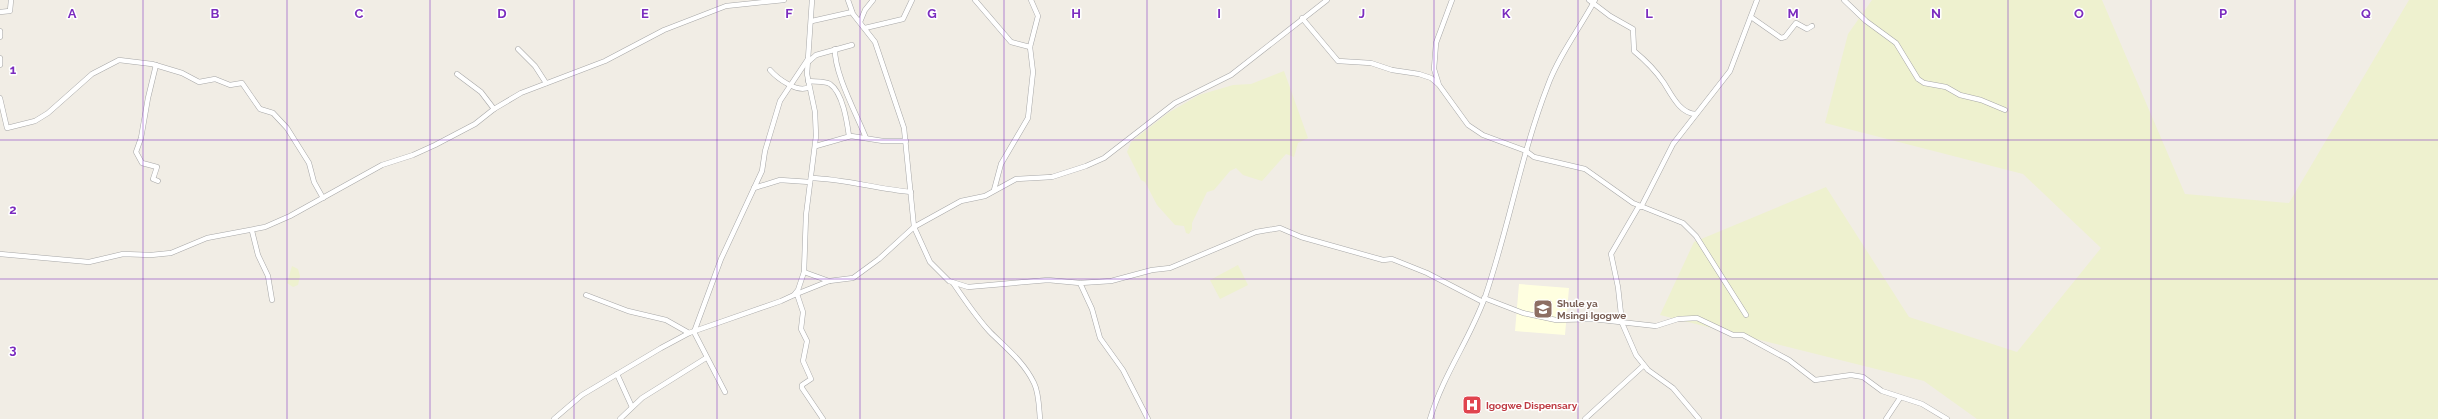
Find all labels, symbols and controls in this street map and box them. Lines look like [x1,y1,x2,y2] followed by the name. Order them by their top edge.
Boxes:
[68,6,77,21] text: A
[211,6,220,21] text: B
[355,6,364,21] text: C
[497,6,507,21] text: D
[641,6,649,21] text: E
[785,6,793,21] text: F
[927,6,937,21] text: G
[1071,6,1081,21] text: H
[1217,6,1221,21] text: I
[1359,6,1365,21] text: J
[1502,6,1511,21] text: K
[1645,6,1653,21] text: L
[1787,6,1799,21] text: M
[1931,6,1941,21] text: N
[2074,6,2084,21] text: O
[2219,6,2227,21] text: P
[2361,6,2371,21] text: Q
[10,62,17,77] text: 1
[9,202,17,217] text: 2
[1532,298,1554,320] school or university icon: Shule ya Msingi Igogwe
[1557,298,1626,321] place label: Shule ya Msingi Igogwe
[9,342,17,357] text: 3
[1461,394,1483,416] hospital icon: Igogwe Dispensary
[1486,400,1578,411] place label: Igogwe Dispensary

